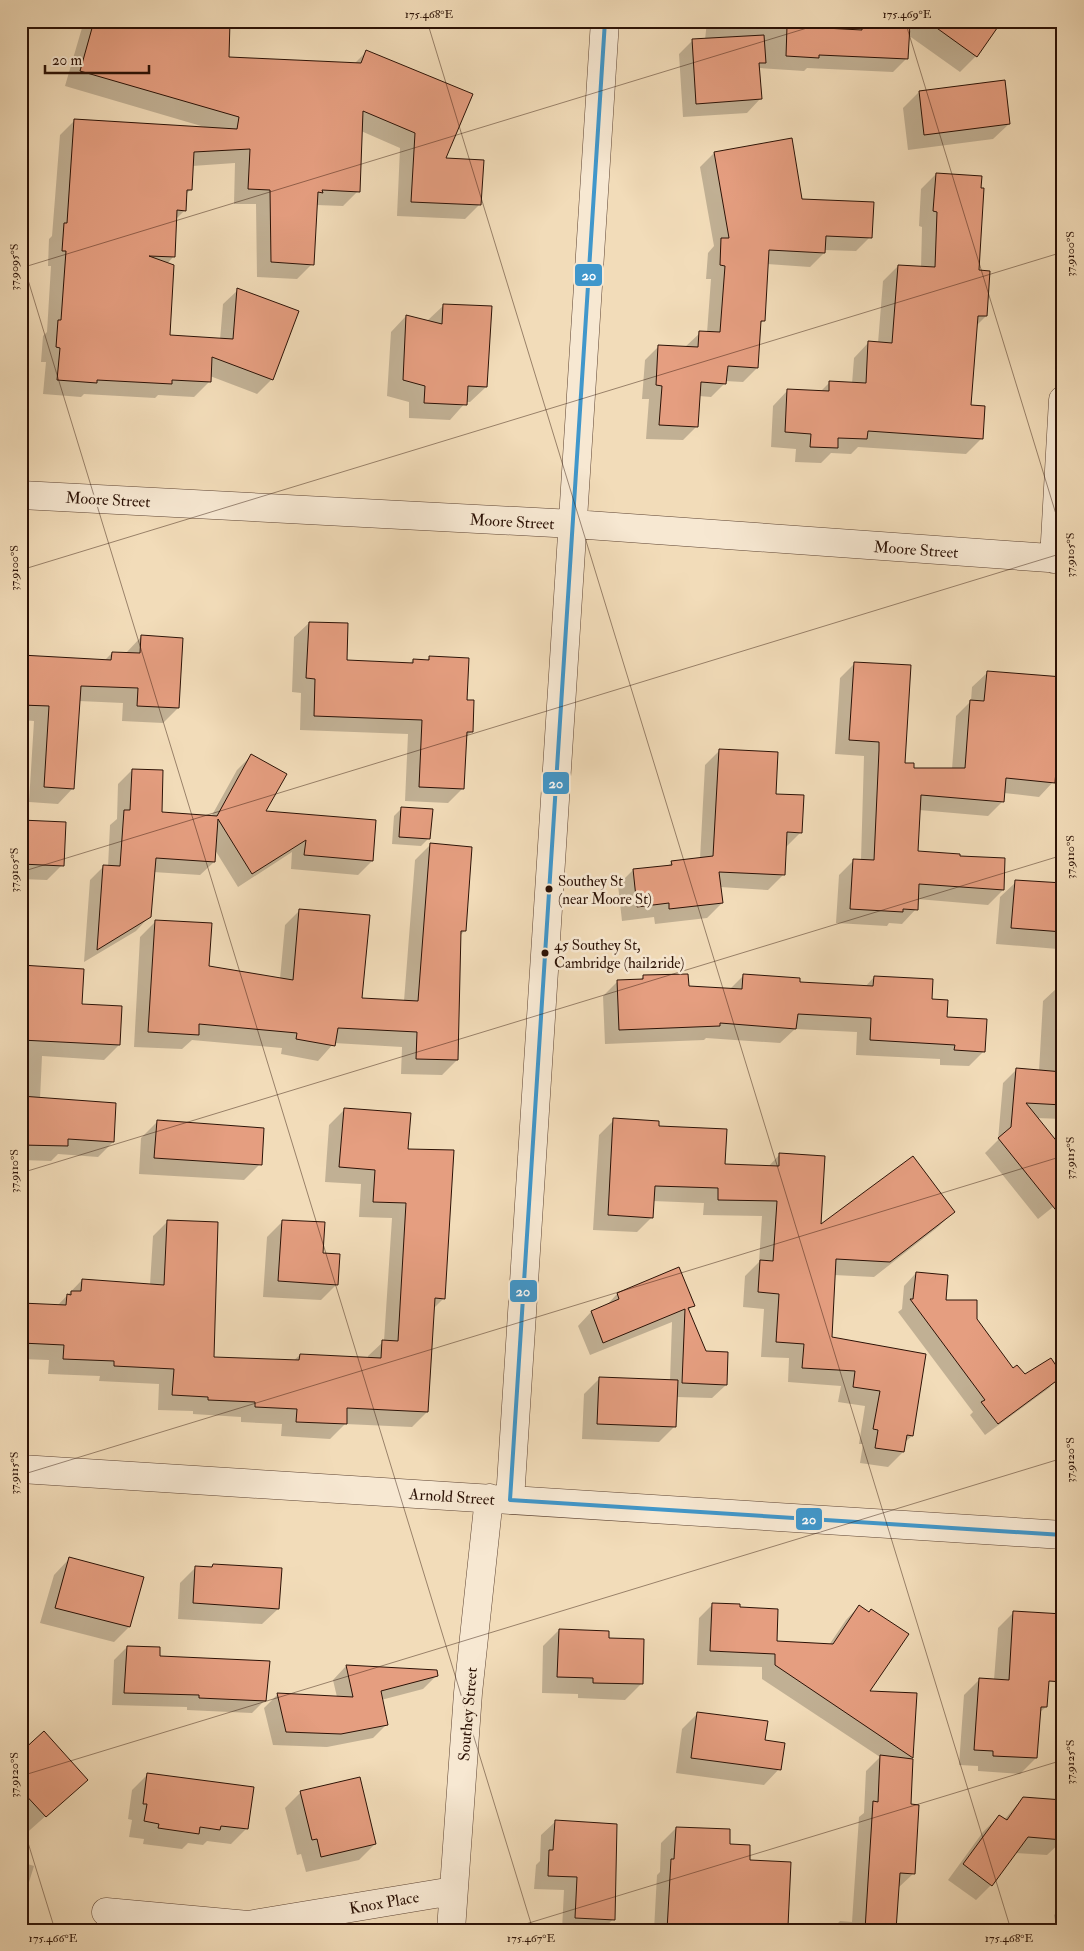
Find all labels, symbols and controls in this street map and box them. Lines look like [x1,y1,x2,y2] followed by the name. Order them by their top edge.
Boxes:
[405,7,454,22] text: 175.468°E
[883,7,932,22] text: 175.469°E
[45,42,149,74] scale bar
[52,51,82,70] text: 20 m
[1063,231,1078,277] text: 37.9100°S
[7,244,22,290] text: 37.9095°S
[574,263,603,287] line badge: 20
[582,267,596,284] text: 20
[65,488,151,512] street label: Moore Street
[469,510,555,534] street label: Moore Street
[1063,533,1078,577] text: 37.9105°S
[873,537,959,563] street label: Moore Street
[7,545,22,591] text: 37.9100°S
[542,771,570,795] line badge: 20
[549,775,563,792] text: 20
[1063,835,1078,879] text: 37.9110°S
[7,848,22,892] text: 37.9105°S
[558,872,652,909] place label: Southey St (near Moore St)
[544,884,554,894] marker: Southey St (near Moore St)
[554,936,685,973] place label: 45 Southey St, Cambridge (hail2ride)
[540,948,550,958] marker: 45 Southey St, Cambridge (hail2ride)
[1063,1137,1078,1180] text: 37.9115°S
[7,1149,22,1193] text: 37.9110°S
[509,1279,538,1303] line badge: 20
[516,1283,530,1300] text: 20
[1063,1437,1078,1483] text: 37.9120°S
[7,1452,22,1495] text: 37.9115°S
[407,1484,495,1510] street label: Arnold Street
[795,1507,823,1531] line badge: 20
[802,1511,816,1528] text: 20
[454,1666,482,1762] street label: Southey Street
[1063,1740,1078,1784] text: 37.9125°S
[7,1752,22,1798] text: 37.9120°S
[348,1887,421,1919] street label: Knox Place
[29,1931,78,1946] text: 175.466°E
[507,1931,555,1946] text: 175.467°E
[985,1931,1034,1946] text: 175.468°E

